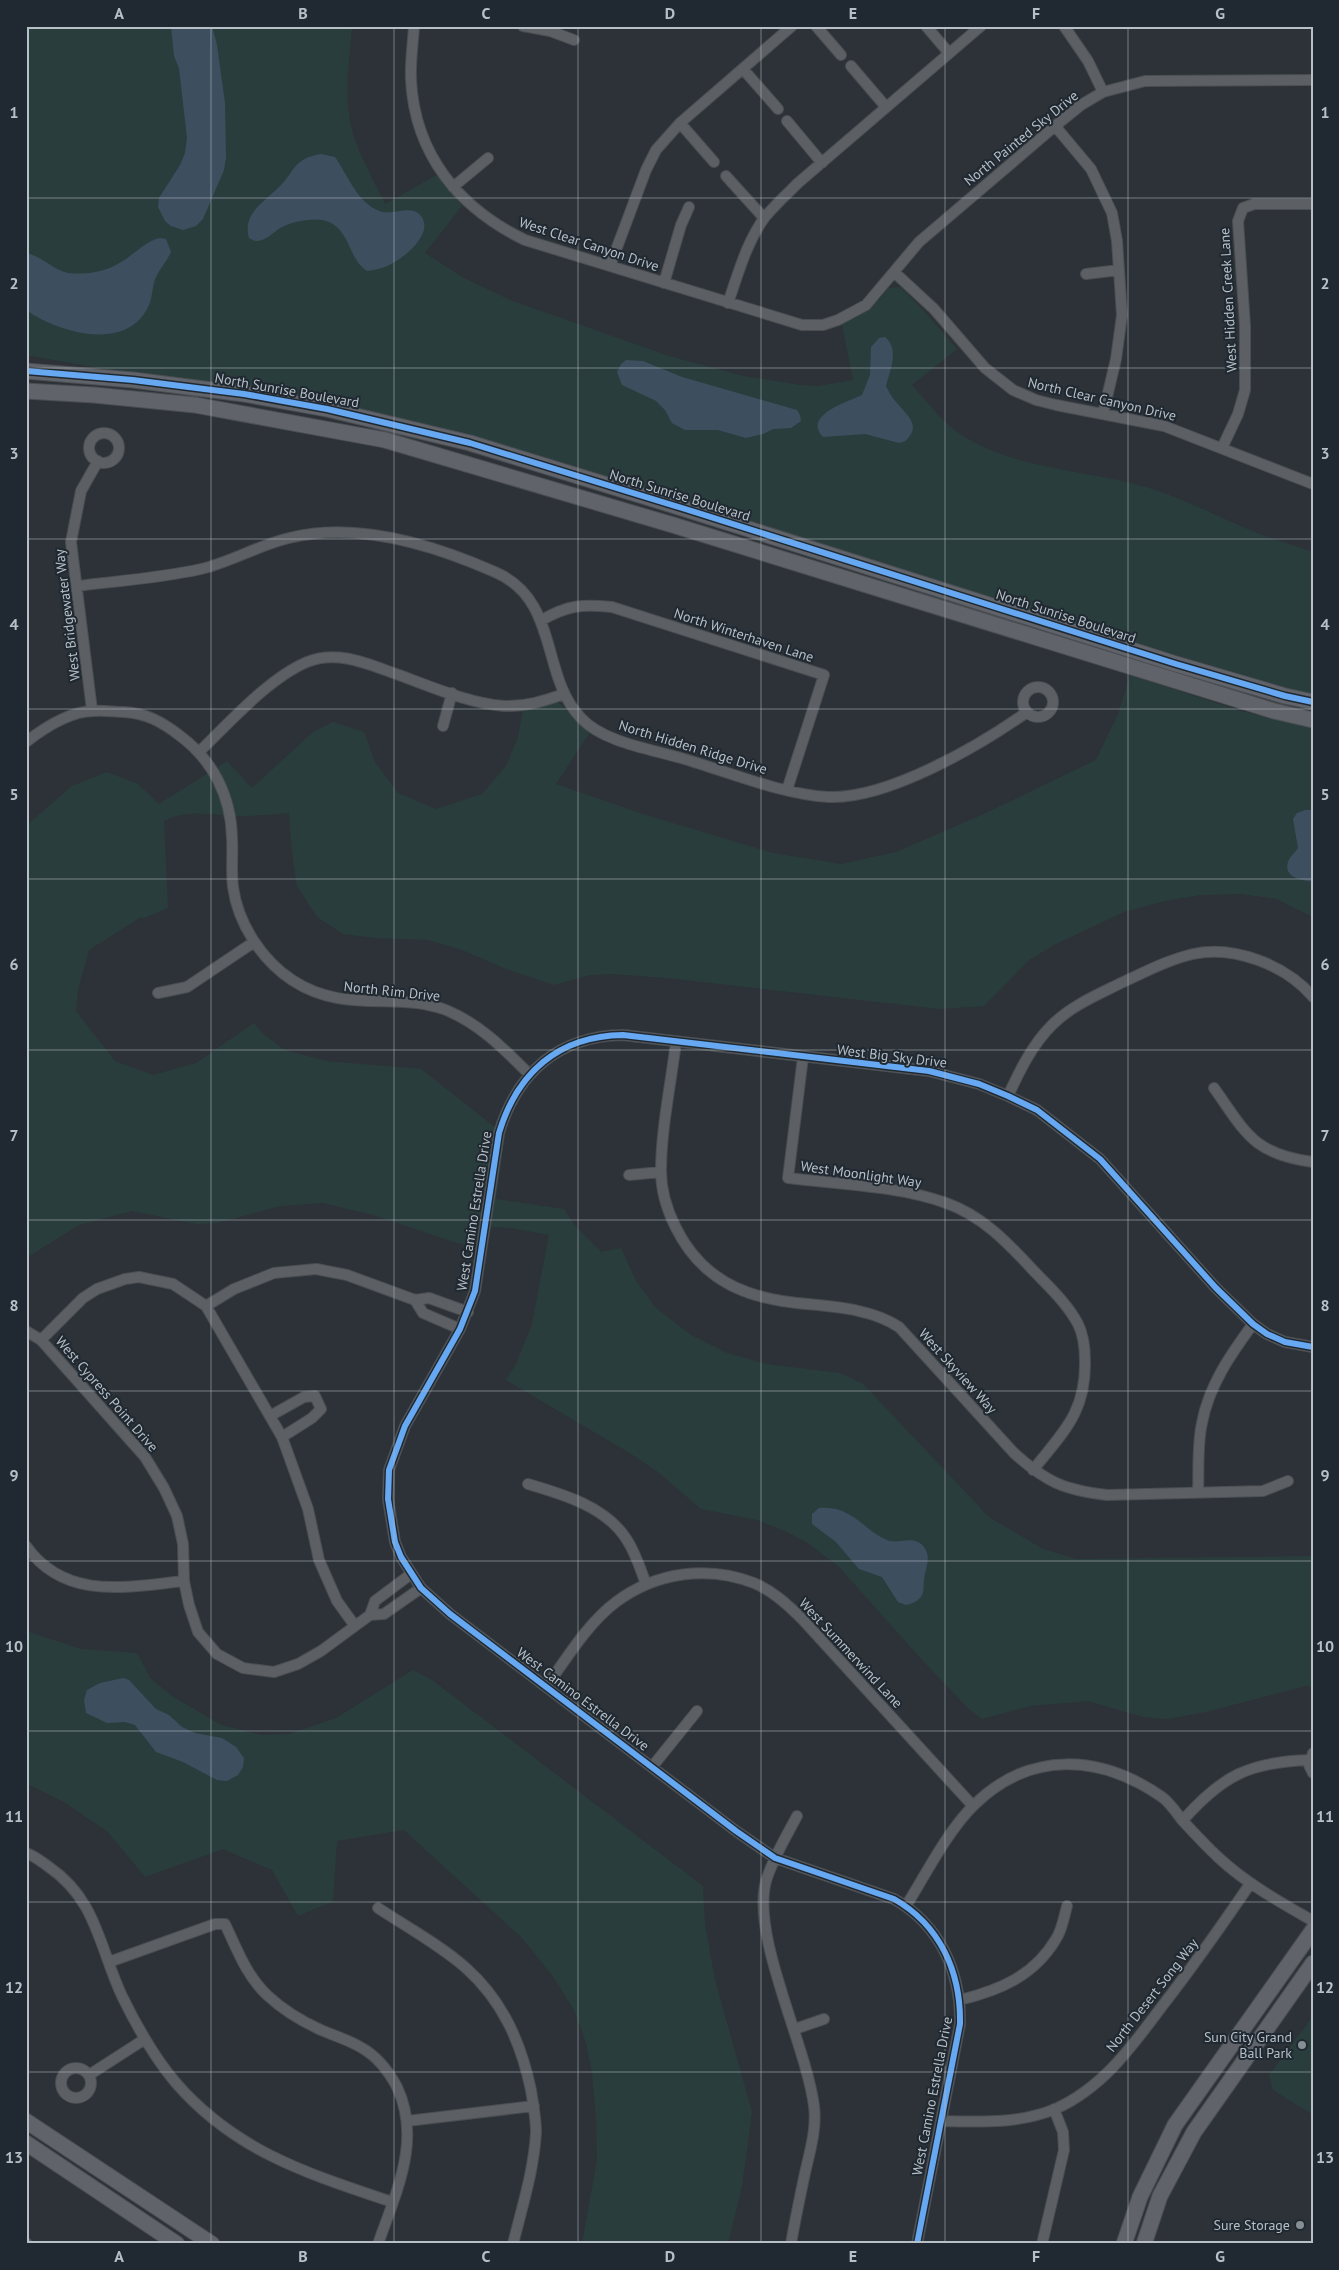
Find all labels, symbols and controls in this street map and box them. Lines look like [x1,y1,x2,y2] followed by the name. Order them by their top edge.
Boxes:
[114,3,124,23] text: A
[298,3,308,23] text: B
[482,3,491,23] text: C
[665,3,675,23] text: D
[849,3,857,23] text: E
[1032,3,1040,23] text: F
[1215,3,1225,23] text: G
[960,86,1082,190] street label: North Painted Sky Drive
[9,102,19,122] text: 1
[1320,102,1330,122] text: 1
[517,213,661,275] street label: West Clear Canyon Drive
[1215,227,1241,373] street label: West Hidden Creek Lane
[9,273,19,293] text: 2
[1320,273,1330,293] text: 2
[213,368,361,412] street label: North Sunrise Boulevard
[1026,373,1178,425] street label: North Clear Canyon Drive
[9,443,19,463] text: 3
[1320,443,1330,463] text: 3
[607,465,753,525] street label: North Sunrise Boulevard
[50,548,84,682] street label: West Bridgewater Way
[994,585,1138,647] street label: North Sunrise Boulevard
[672,604,816,666] street label: North Winterhaven Lane
[9,614,19,634] text: 4
[1320,614,1330,634] text: 4
[617,716,769,778] street label: North Hidden Ridge Drive
[9,784,19,804] text: 5
[1320,784,1330,804] text: 5
[9,954,19,974] text: 6
[1320,954,1330,974] text: 6
[343,977,441,1005] street label: North Rim Drive
[836,1040,948,1072] street label: West Big Sky Drive
[9,1125,19,1145] text: 7
[1320,1125,1330,1145] text: 7
[452,1130,496,1292] street label: West Camino Estrella Drive
[799,1157,923,1191] street label: West Moonlight Way
[9,1295,19,1315] text: 8
[1320,1295,1330,1315] text: 8
[915,1325,1001,1418] street label: West Skyview Way
[52,1332,162,1456] street label: West Cypress Point Drive
[9,1465,19,1485] text: 9
[1320,1465,1330,1485] text: 9
[795,1594,907,1712] street label: West Summerwind Lane
[5,1636,23,1656] text: 10
[1316,1636,1334,1656] text: 10
[513,1643,653,1755] street label: West Camino Estrella Drive
[5,1806,23,1826] text: 11
[1316,1806,1334,1826] text: 11
[1102,1934,1202,2055] street label: North Desert Song Way
[5,1977,23,1997] text: 12
[1316,1977,1334,1997] text: 12
[908,2015,956,2177] street label: West Camino Estrella Drive
[1204,2028,1292,2062] place label: Sun City Grand Ball Park
[1296,2039,1308,2051] marker: Sun City Grand Ball Park
[5,2147,23,2167] text: 13
[1316,2147,1334,2167] text: 13
[1214,2216,1290,2234] place label: Sure Storage
[1294,2219,1306,2231] marker: Sure Storage
[114,2246,124,2266] text: A
[298,2246,308,2266] text: B
[482,2246,491,2266] text: C
[665,2246,675,2266] text: D
[849,2246,857,2266] text: E
[1032,2246,1040,2266] text: F
[1215,2246,1225,2266] text: G

